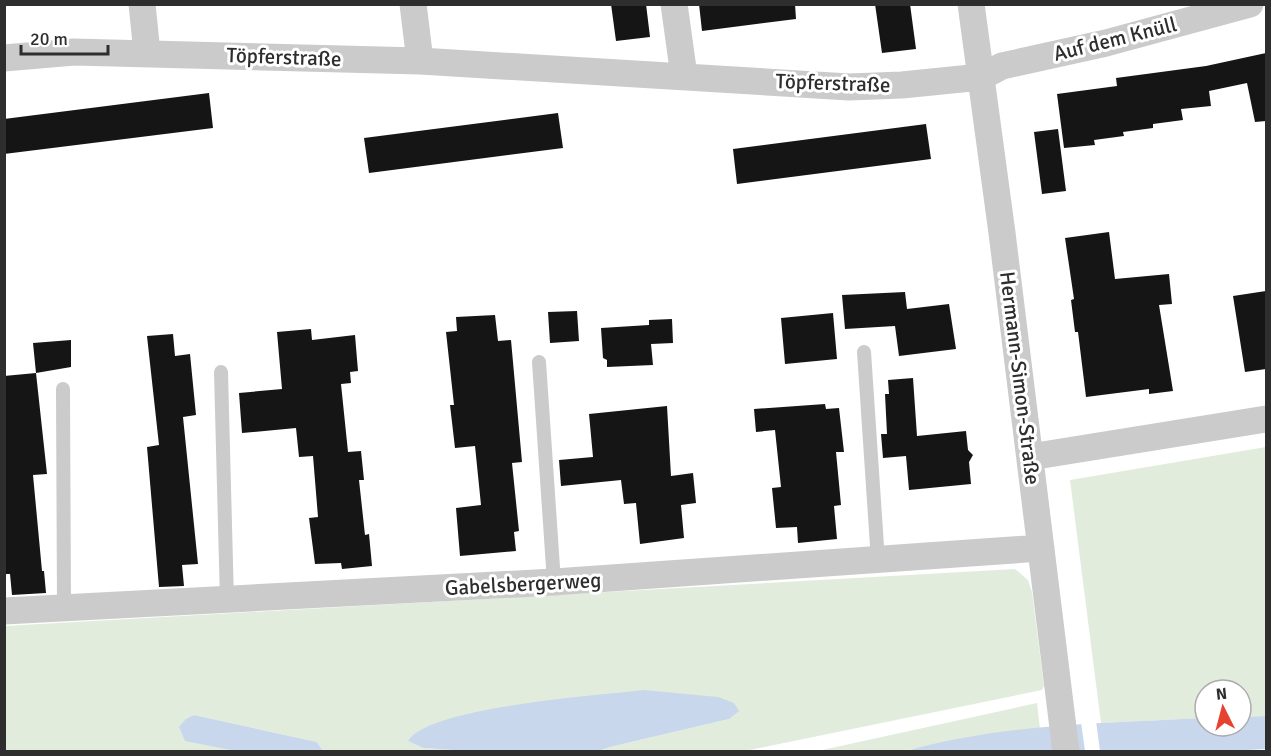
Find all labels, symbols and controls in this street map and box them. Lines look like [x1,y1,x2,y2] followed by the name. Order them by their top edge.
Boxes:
[1051,11,1179,67] street label: Auf dem Knüll
[21,18,108,56] scale bar
[30,28,68,50] text: 20 m
[226,42,342,72] street label: Töpferstraße
[775,68,891,98] street label: Töpferstraße
[994,270,1046,486] street label: Hermann-Simon-Straße
[444,567,602,601] street label: Gabelsbergerweg
[1193,678,1253,738] north arrow
[1215,684,1228,705] text: N

